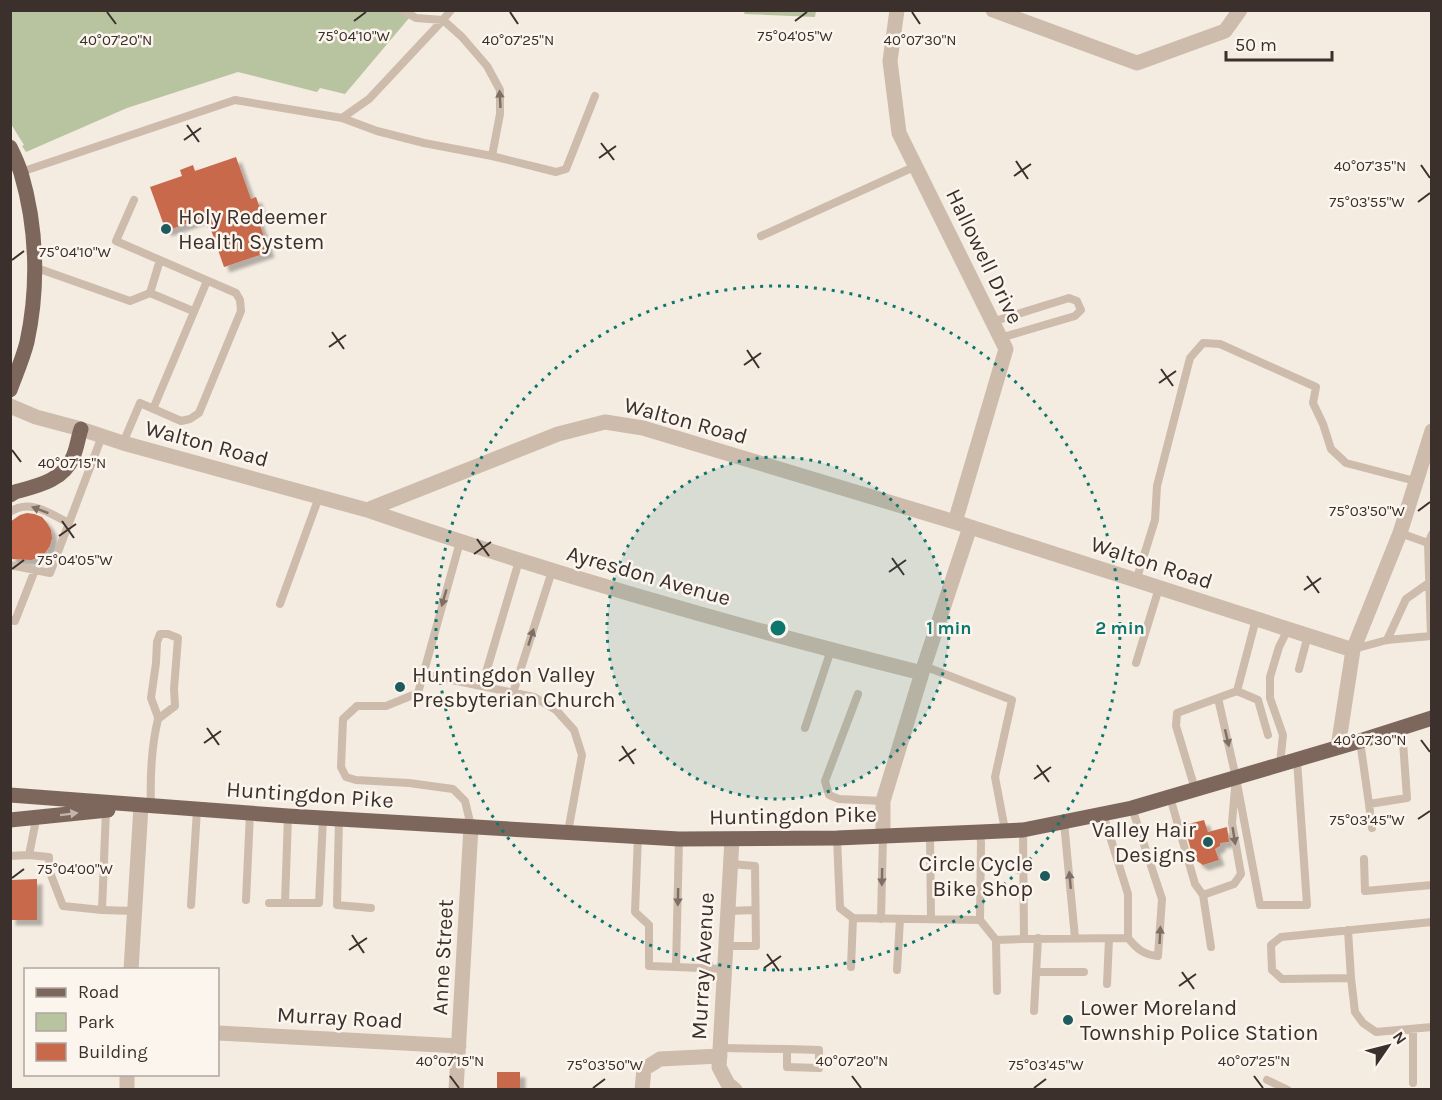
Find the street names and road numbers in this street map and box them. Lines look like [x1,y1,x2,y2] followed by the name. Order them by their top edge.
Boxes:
[940,185,1028,328] street label: Hallowell Drive
[621,392,750,450] street label: Walton Road
[142,415,271,473] street label: Walton Road
[1087,531,1216,595] street label: Walton Road
[564,540,734,612] street label: Ayresdon Avenue
[225,776,395,814] street label: Huntingdon Pike
[709,802,877,830] street label: Huntingdon Pike
[686,892,720,1041] street label: Murray Avenue
[427,898,459,1016] street label: Anne Street
[276,1002,404,1034] street label: Murray Road

